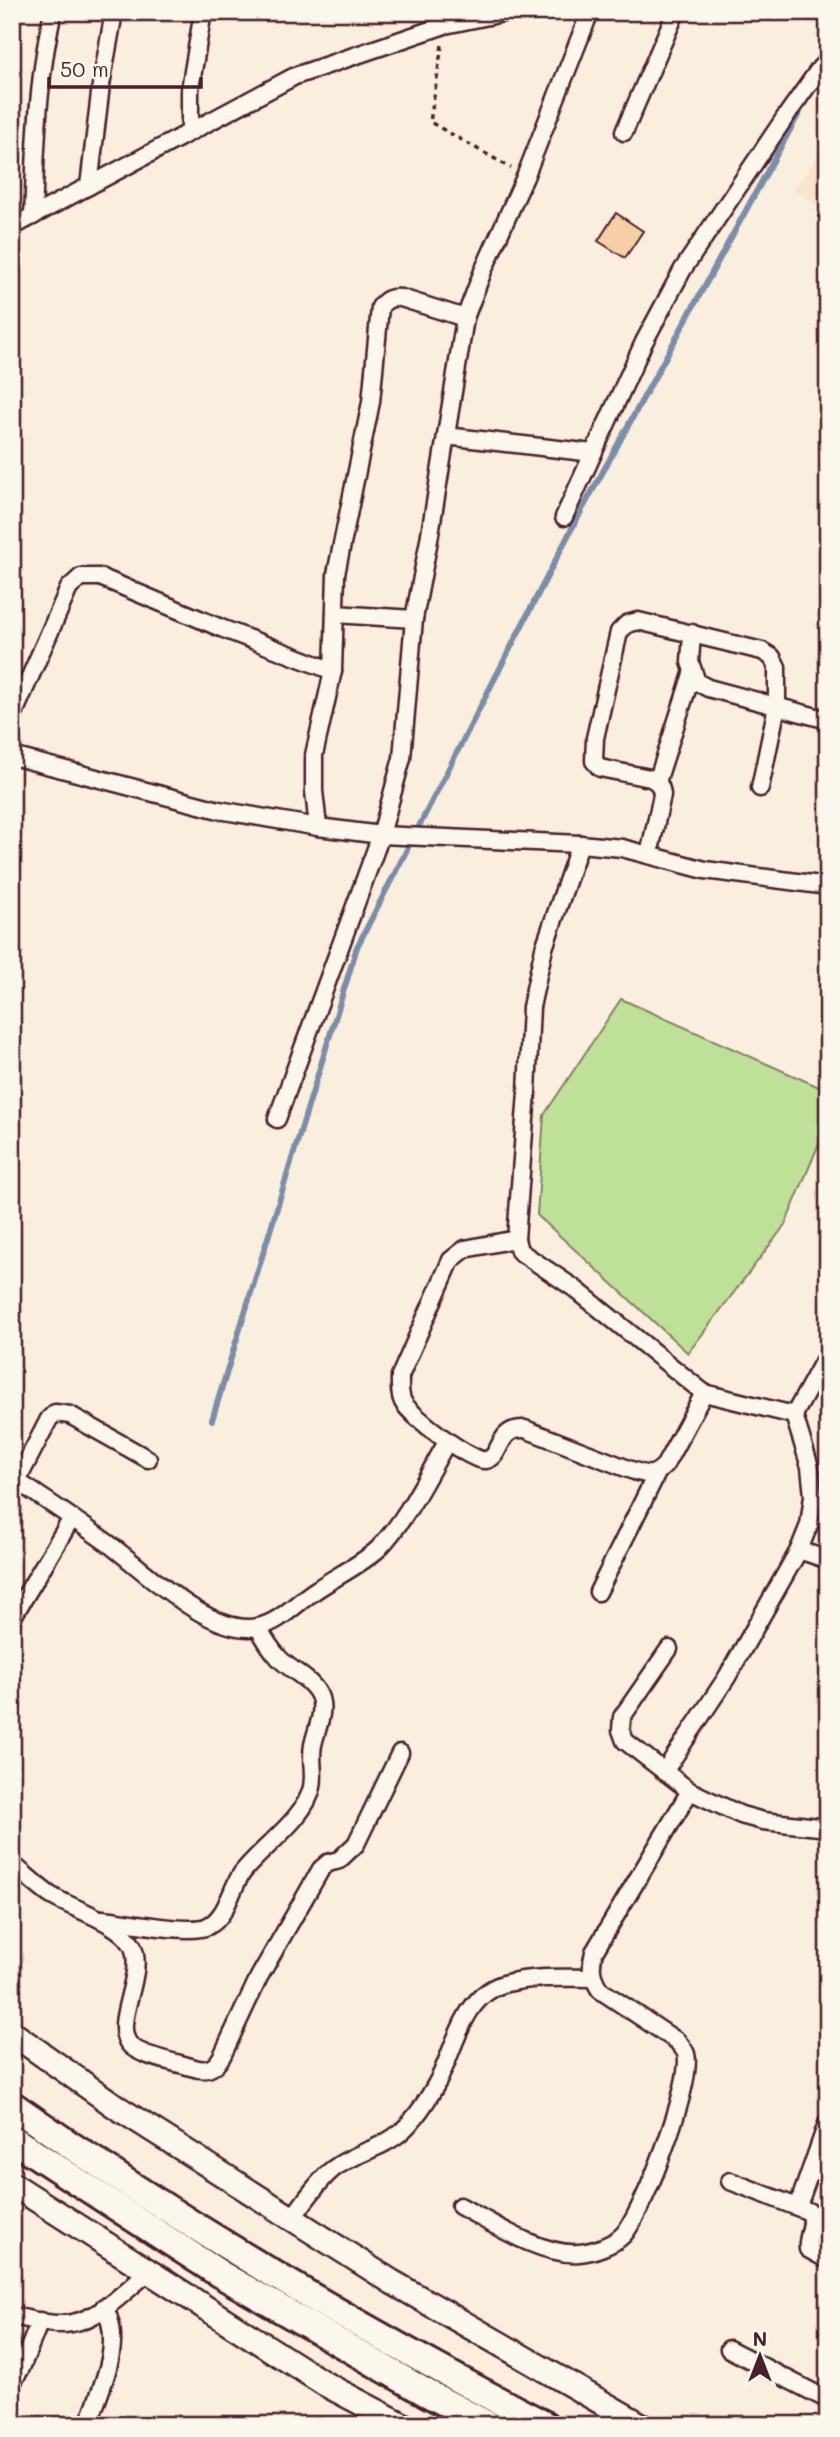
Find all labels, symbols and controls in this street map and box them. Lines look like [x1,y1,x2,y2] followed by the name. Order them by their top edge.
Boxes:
[49,46,201,90] scale bar
[60,55,109,82] text: 50 m
[724,2322,794,2392] north arrow
[753,2326,767,2351] text: N

